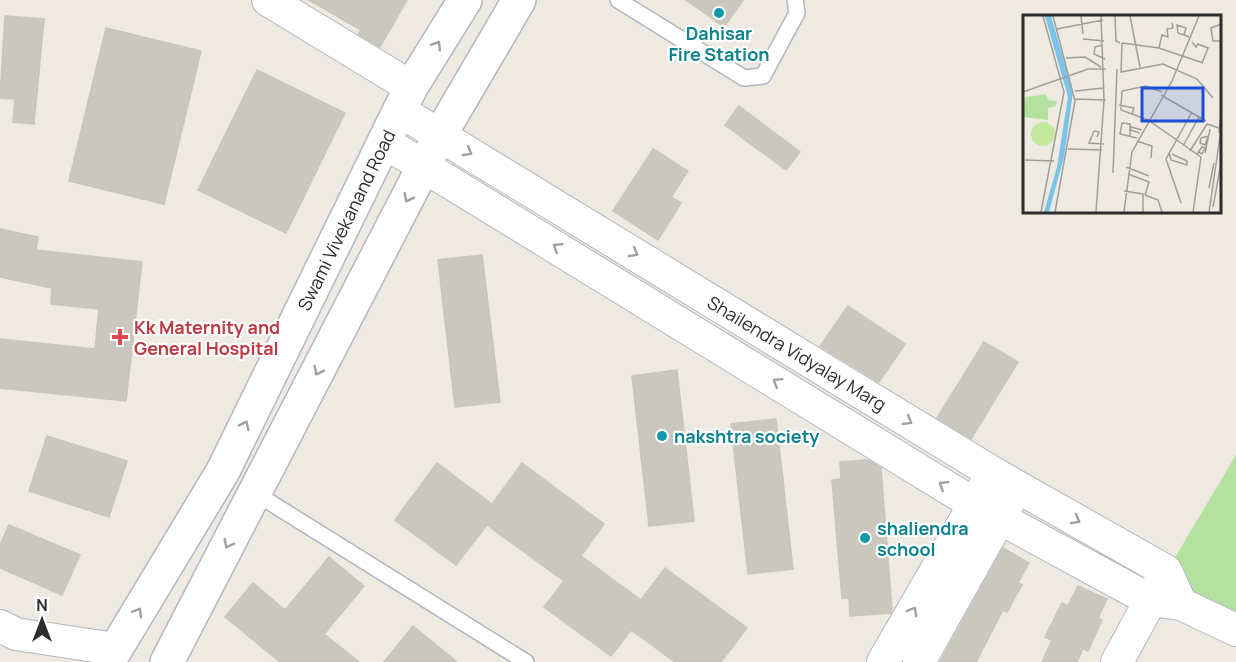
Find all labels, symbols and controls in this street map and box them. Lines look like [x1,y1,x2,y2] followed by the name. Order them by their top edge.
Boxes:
[712,6,726,20] marker: Dahisar Fire Station
[1023,15,1221,213] inset map
[668,21,770,66] place label: Dahisar Fire Station
[430,41,442,51] one-way arrow
[292,125,400,315] street label: Swami Vivekanand Road
[462,144,472,156] one-way arrow
[404,191,415,202] one-way arrow
[553,242,563,254] one-way arrow
[628,246,638,258] one-way arrow
[703,290,891,416] street label: Shailendra Vidyalay Marg
[134,315,280,360] place label: Kk Maternity and General Hospital
[111,328,129,346] marker: Kk Maternity and General Hospital
[314,364,325,375] one-way arrow
[773,378,783,390] one-way arrow
[902,413,912,425] one-way arrow
[238,420,250,431] one-way arrow
[674,424,819,448] place label: nakshtra society
[655,429,669,443] marker: nakshtra society
[939,480,949,492] one-way arrow
[1069,513,1080,525] one-way arrow
[877,516,969,561] place label: shaliendra school
[858,531,872,545] marker: shaliendra school
[224,537,236,548] one-way arrow
[12,590,72,650] north arrow
[36,594,48,616] text: N
[905,607,917,617] one-way arrow
[131,608,142,618] one-way arrow

